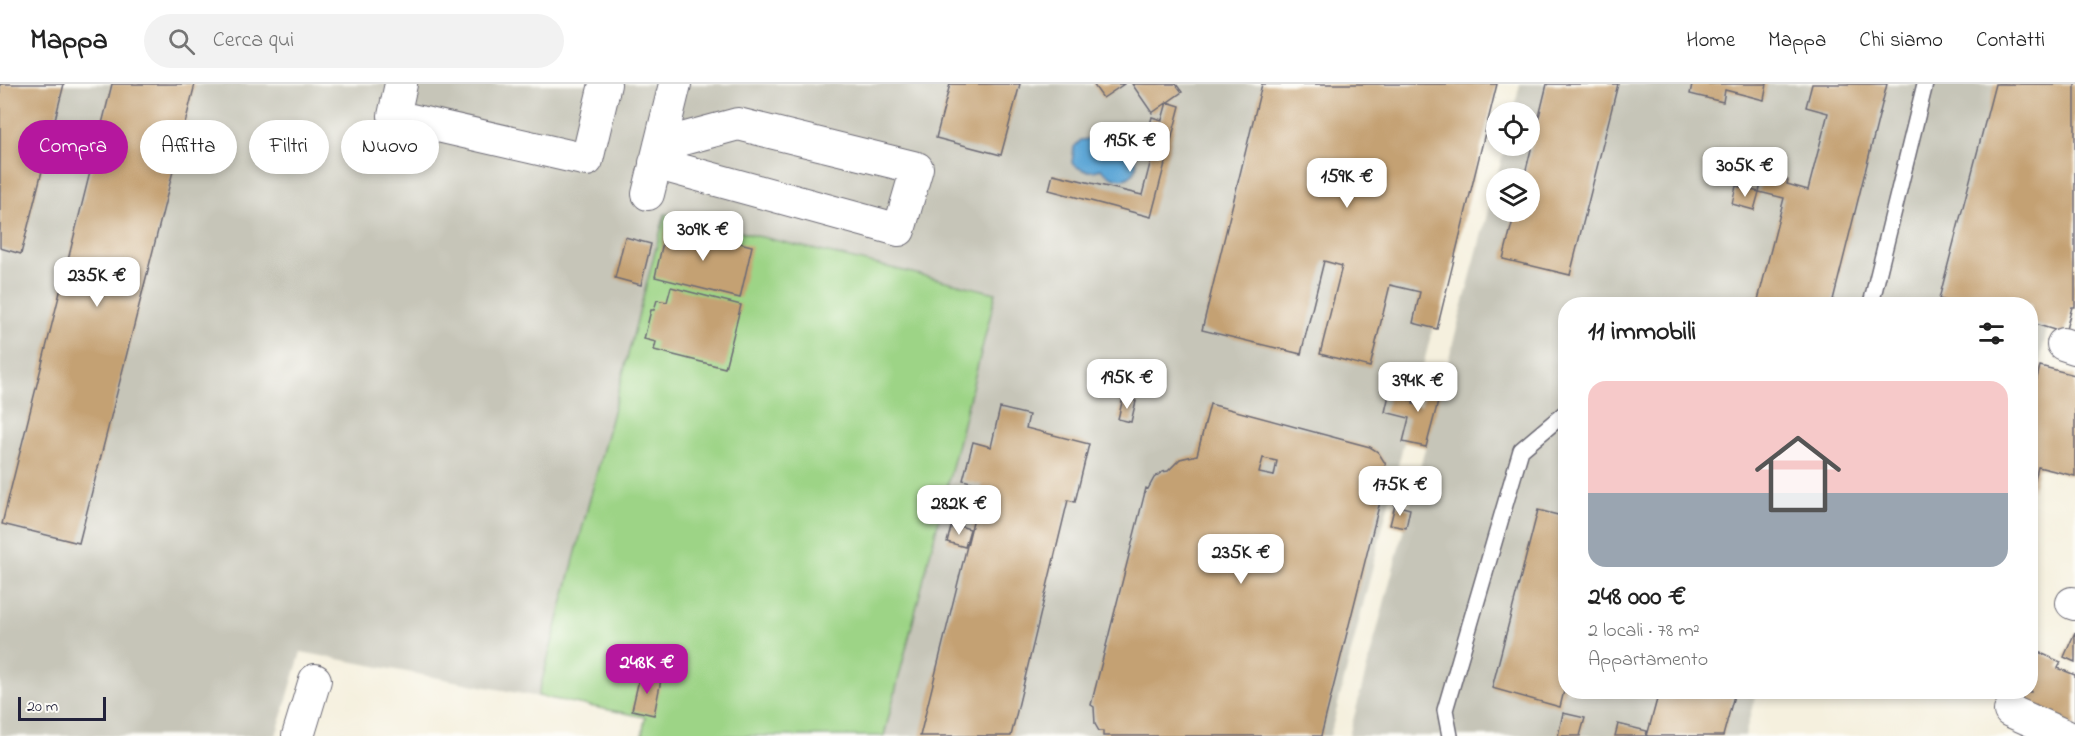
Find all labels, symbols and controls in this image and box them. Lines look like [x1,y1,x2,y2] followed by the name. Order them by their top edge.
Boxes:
[144,14,564,68] search box
[30,21,108,62] text: Mappa
[165,25,198,58] icon: search
[213,25,294,57] text: Cerca qui
[1686,26,1735,56] text: Home
[1768,26,1826,56] text: Mappa
[1859,26,1943,56] text: Chi siamo
[1976,26,2045,56] text: Contatti
[1486,102,1540,222] map controls
[1486,102,1540,156] button: locate
[18,120,128,174] chip: Compra
[140,120,237,174] chip: Affitta
[249,120,329,174] chip: Filtri
[341,120,439,174] chip: Nuovo
[1081,122,1179,173] pin: 195K €
[1104,127,1156,156] text: 195K €
[1696,147,1794,198] pin: 305K €
[1717,152,1773,181] text: 305K €
[1298,158,1396,209] pin: 159K €
[1321,163,1373,192] text: 159K €
[1486,168,1540,222] button: layers
[654,211,752,262] pin: 309K €
[677,216,729,245] text: 309K €
[48,257,146,308] pin: 235K €
[68,262,126,291] text: 235K €
[1588,314,1696,352] text: 11 immobili
[1975,317,2008,350] icon: filters
[1078,359,1176,410] pin: 195K €
[1369,362,1467,413] pin: 394K €
[1101,364,1153,393] text: 195K €
[1392,367,1444,396] text: 394K €
[1744,420,1852,528] icon: home
[1351,466,1449,517] pin: 175K €
[1373,471,1427,500] text: 175K €
[910,485,1008,536] pin: 282K €
[931,490,987,519] text: 282K €
[1192,534,1290,585] pin: 235K €
[1212,539,1270,568] text: 235K €
[1588,579,1686,617] text: 248 000 €
[1588,617,1700,646] text: 2 locali · 78 m²
[598,644,696,695] pin: 248K €
[1588,646,1708,675] text: Appartamento
[620,649,674,678] text: 248K €
[18,694,106,722] scale bar
[27,695,58,719] text: 20 m

